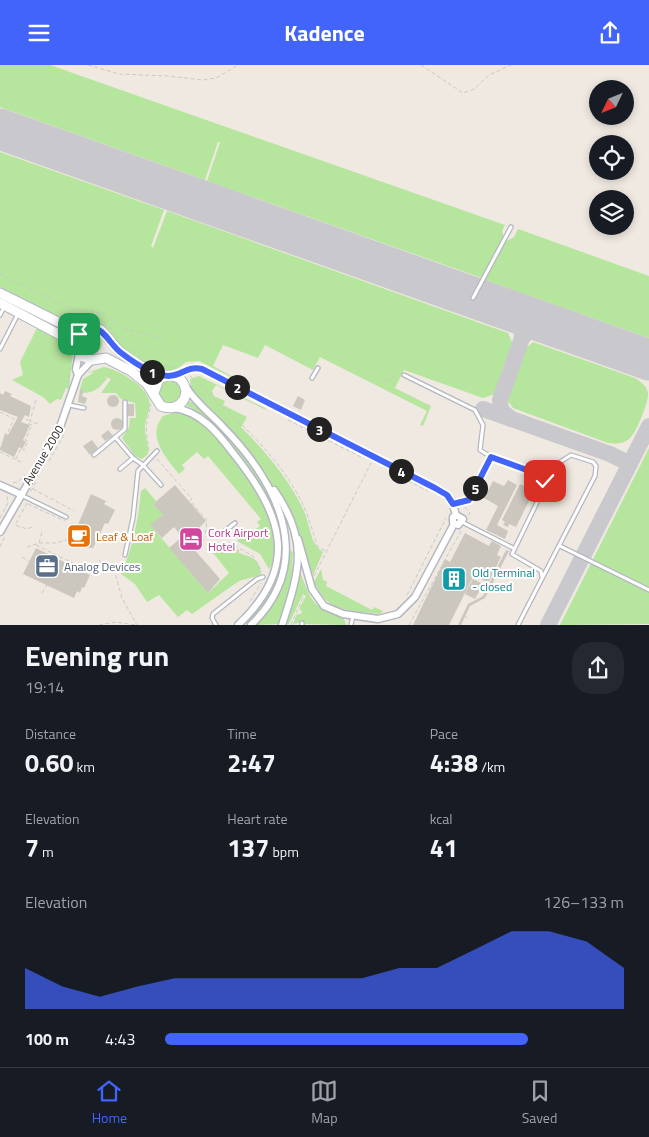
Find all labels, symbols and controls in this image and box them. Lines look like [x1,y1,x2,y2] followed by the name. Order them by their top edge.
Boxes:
[284,16,365,50] text: Kadence
[25,19,53,47] icon: menu
[596,19,624,47] icon: share
[589,80,634,125] north arrow
[589,80,634,235] map controls
[589,135,634,180] button: locate
[589,190,634,235] button: layers
[58,313,100,355] pin
[65,320,93,348] icon: arrive
[140,359,164,385] pin: 1
[149,362,156,383] text: 1
[224,375,250,399] pin: 2
[234,377,241,398] text: 2
[306,417,332,441] pin: 3
[316,419,323,440] text: 3
[18,421,69,489] street label: Avenue 2000
[388,459,414,483] pin: 4
[524,460,566,502] pin
[398,461,405,482] text: 4
[531,467,559,495] icon: check
[462,475,488,501] pin: 5
[472,478,479,499] text: 5
[66,523,92,549] cafe icon: Leaf & Loaf
[208,523,269,556] place label: Cork Airport Hotel
[178,526,204,552] hotel icon: Cork Airport Hotel
[96,527,153,546] place label: Leaf & Loaf
[34,553,60,579] office icon: Analog Devices
[64,557,141,576] place label: Analog Devices
[472,563,535,596] place label: Old Terminal - closed
[441,566,467,592] building icon: Old Terminal - closed
[25,634,169,677] text: Evening run
[572,642,624,694] button: share
[25,675,64,699] text: 19:14
[25,723,76,744] text: Distance
[227,723,257,744] text: Time
[430,723,458,744] text: Pace
[25,744,73,782] text: 0.60
[227,744,276,782] text: 2:47
[430,744,478,782] text: 4:38
[73,756,95,777] text: km
[478,756,505,777] text: /km
[25,808,79,829] text: Elevation
[227,808,287,829] text: Heart rate
[430,808,453,829] text: kcal
[25,829,39,867] text: 7
[227,829,269,867] text: 137
[430,829,458,867] text: 41
[39,841,54,862] text: m
[269,841,299,862] text: bpm
[25,890,87,914] text: Elevation
[543,890,624,914] text: 126–133 m
[25,1027,69,1051] text: 100 m
[105,1027,135,1051] text: 4:43
[92,1077,127,1128] tab: Home
[310,1077,338,1128] tab: Map
[522,1077,557,1128] tab: Saved

